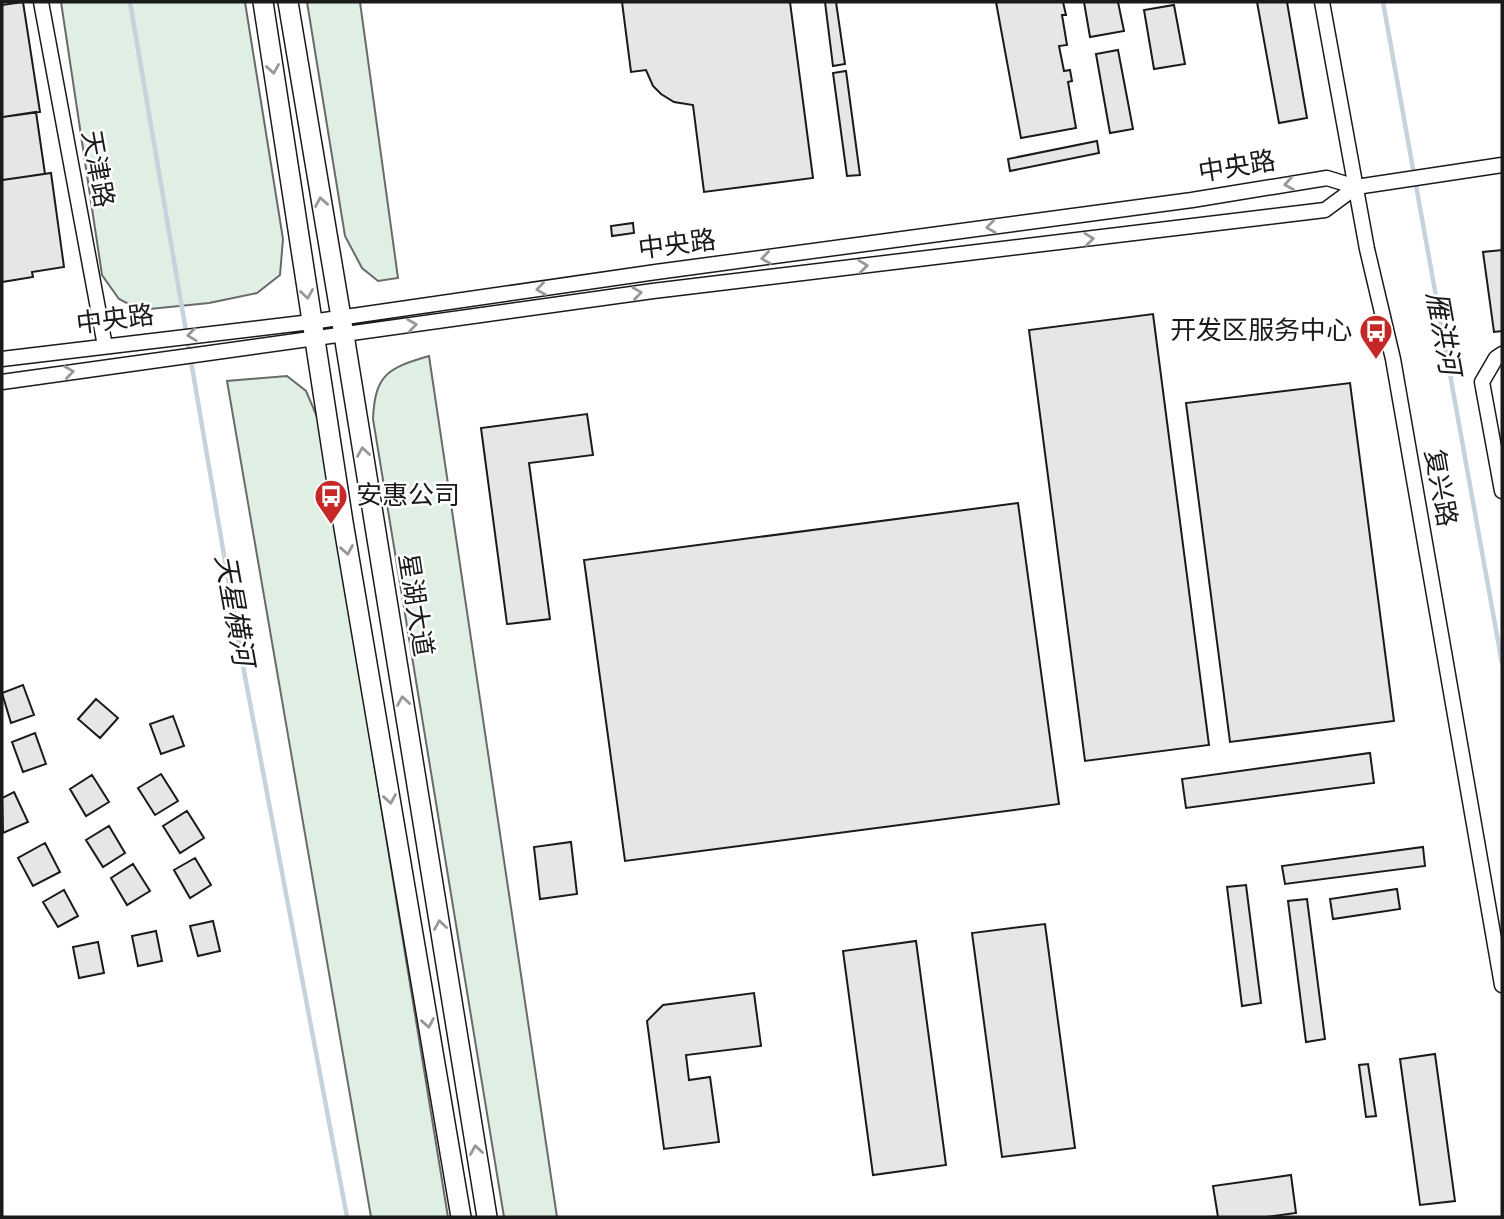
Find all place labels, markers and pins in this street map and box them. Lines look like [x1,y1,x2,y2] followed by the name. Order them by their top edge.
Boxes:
[1357,312,1395,361] bus stop icon: 开发区服务中心
[1170,315,1352,347] place label: 开发区服务中心
[312,477,350,526] bus stop icon: 安惠公司
[356,480,460,512] place label: 安惠公司

